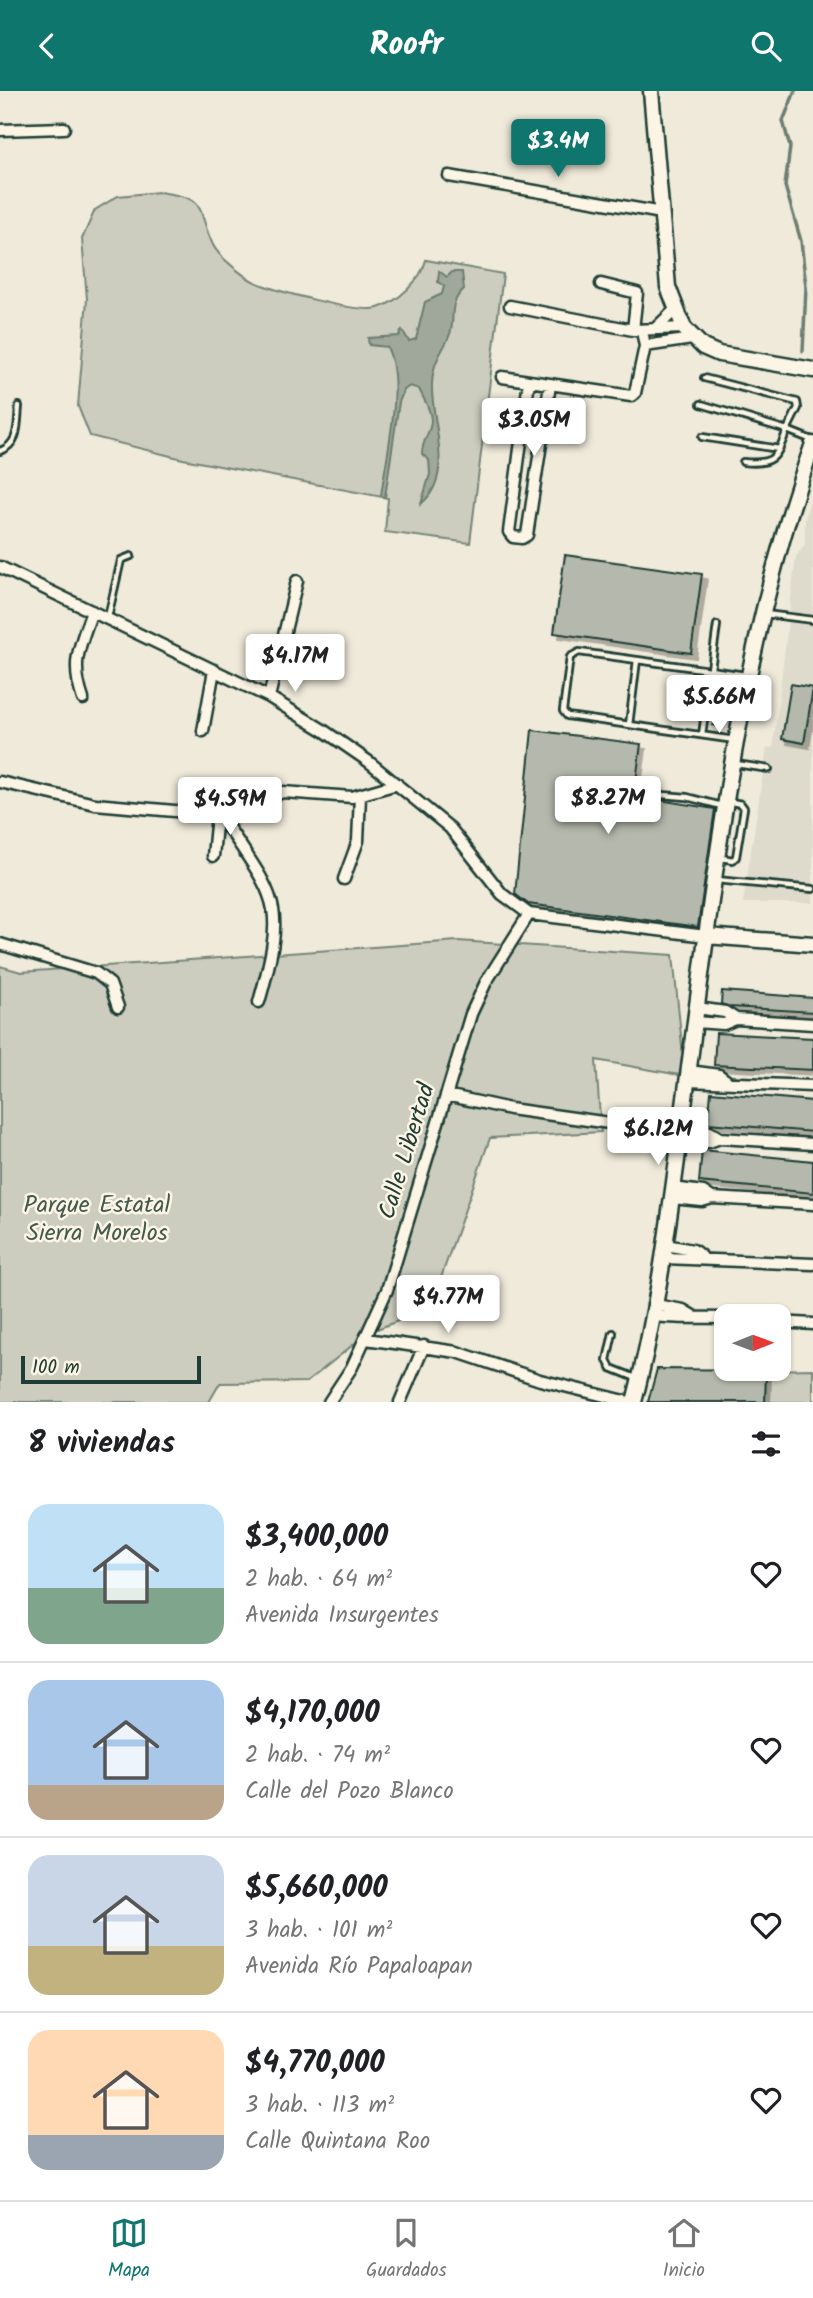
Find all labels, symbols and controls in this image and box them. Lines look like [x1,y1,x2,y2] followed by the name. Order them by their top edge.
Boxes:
[370,20,443,71] text: Roofr
[28,27,66,65] icon: back
[747,27,785,65] icon: search
[509,119,607,179] pin: $3.4M
[527,124,589,160] text: $3.4M
[477,399,591,458] pin: $3.05M
[498,403,570,439] text: $3.05M
[238,635,352,694] pin: $4.17M
[262,639,328,675] text: $4.17M
[662,675,776,735] pin: $5.66M
[682,680,756,716] text: $5.66M
[173,777,287,837] pin: $4.59M
[551,777,665,836] pin: $8.27M
[571,781,645,817] text: $8.27M
[194,782,266,818] text: $4.59M
[368,1078,447,1224] street label: Calle Libertad
[601,1107,715,1167] pin: $6.12M
[623,1112,693,1148] text: $6.12M
[24,1186,171,1253] park label: Parque Estatal Sierra Morelos
[391,1275,505,1335] pin: $4.77M
[413,1280,483,1316] text: $4.77M
[714,1304,791,1381] north arrow
[714,1304,791,1381] map controls
[21,1353,201,1385] scale bar
[32,1353,80,1383] text: 100 m
[28,1420,175,1468] text: 8 viviendas
[747,1425,785,1463] icon: filters
[245,1514,388,1562] text: $3,400,000
[84,1532,168,1616] icon: home
[747,1555,785,1593] icon: heart
[245,1562,392,1598] text: 2 hab. · 64 m²
[245,1598,439,1634] text: Avenida Insurgentes
[245,1690,380,1738] text: $4,170,000
[84,1708,168,1792] icon: home
[747,1731,785,1769] icon: heart
[245,1738,390,1774] text: 2 hab. · 74 m²
[245,1774,454,1810] text: Calle del Pozo Blanco
[245,1865,388,1913] text: $5,660,000
[84,1883,168,1967] icon: home
[747,1906,785,1944] icon: heart
[245,1913,392,1949] text: 3 hab. · 101 m²
[245,1949,473,1985] text: Avenida Río Papaloapan
[245,2040,385,2088] text: $4,770,000
[84,2058,168,2142] icon: home
[747,2081,785,2119] icon: heart
[245,2088,394,2124] text: 3 hab. · 113 m²
[245,2124,430,2160] text: Calle Quintana Roo
[108,2214,150,2286] tab: Mapa
[366,2214,447,2286] tab: Guardados
[663,2214,705,2286] tab: Inicio

